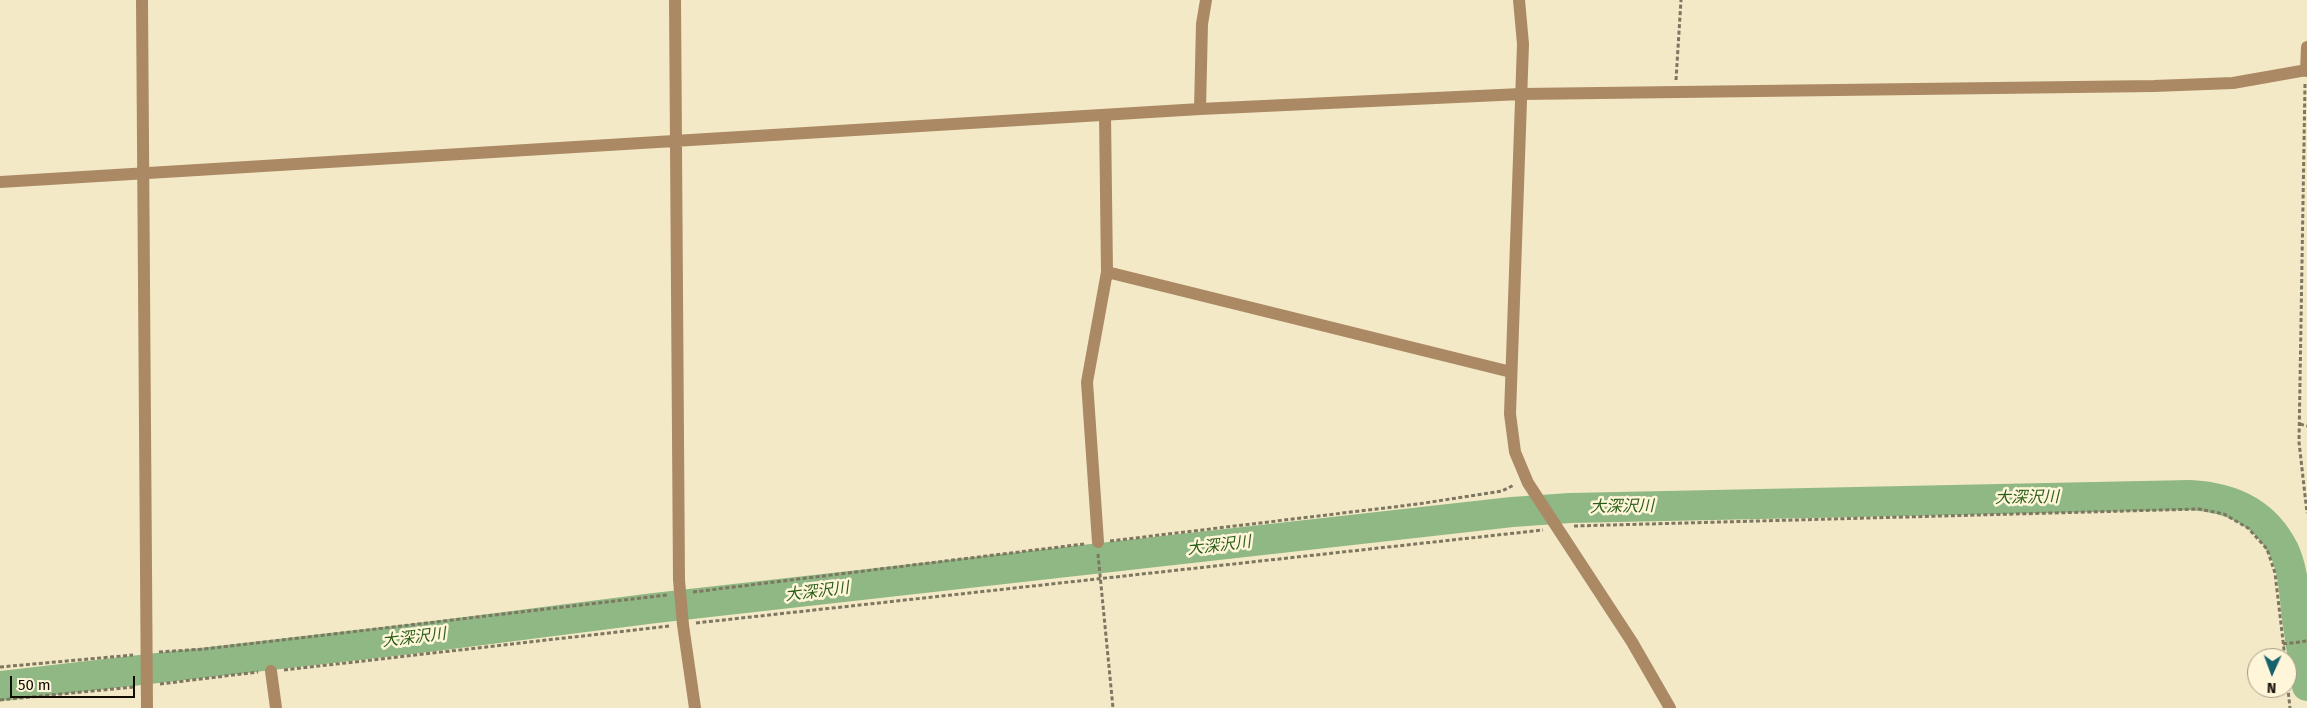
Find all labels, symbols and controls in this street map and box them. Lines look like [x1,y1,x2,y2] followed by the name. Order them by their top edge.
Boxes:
[1995,488,2059,508] water label: 大深沢川
[1590,497,1654,517] water label: 大深沢川
[1186,533,1252,559] water label: 大深沢川
[784,579,850,605] water label: 大深沢川
[381,625,447,651] water label: 大深沢川
[2247,648,2297,698] north arrow
[12,666,138,698] scale bar
[18,676,51,694] text: 50 m
[2267,679,2276,696] text: N

